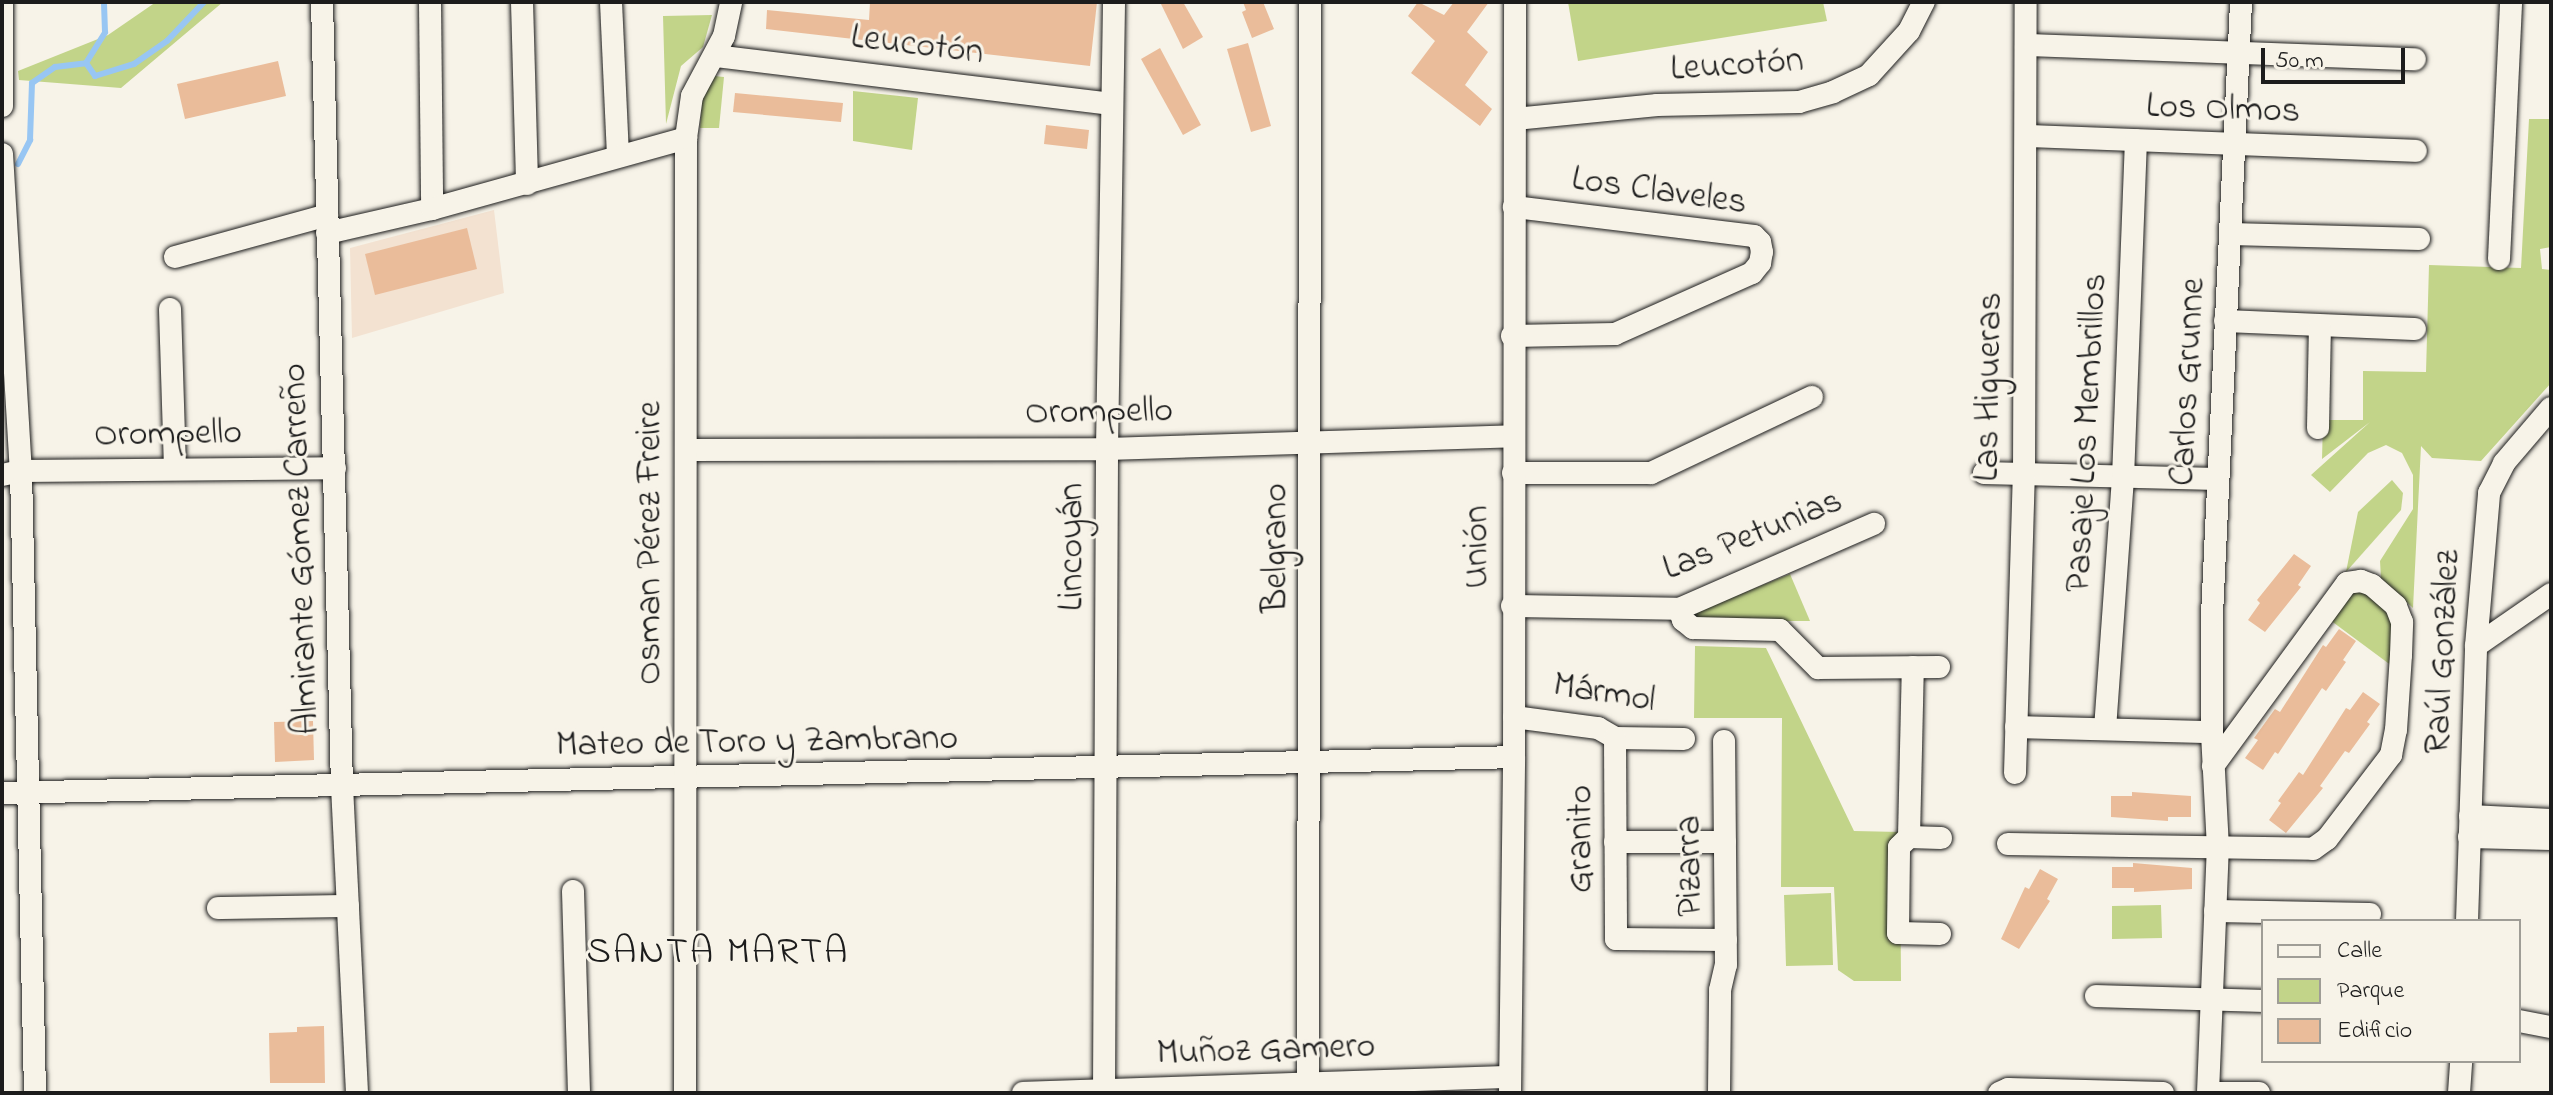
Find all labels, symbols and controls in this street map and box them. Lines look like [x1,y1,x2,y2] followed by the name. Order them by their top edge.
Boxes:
[848,16,986,76] street label: Leucotón
[2265,32,2409,82] scale bar
[1669,40,1805,92] street label: Leucotón
[2275,44,2324,79] text: 50 m
[2145,86,2301,134] street label: Los Olmos
[1569,158,1749,226] street label: Los Claveles
[2058,272,2118,594] street label: Pasaje Los Membrillos
[2162,277,2216,487] street label: Carlos Grunne
[1967,292,2013,482] street label: Las Higueras
[274,362,330,736] street label: Almirante Gómez Carreño
[1025,390,1173,436] street label: Orompello
[629,401,673,685] street label: Osman Pérez Freire
[94,412,242,458] street label: Orompello
[1657,480,1849,592] street label: Las Petunias
[1051,483,1095,611] street label: Lincoyán
[1255,483,1299,613] street label: Belgrano
[1456,505,1500,589] street label: Unión
[2417,549,2471,755] street label: Raúl González
[1550,665,1658,723] street label: Mármol
[556,718,958,768] street label: Mateo de Toro y Zambrano
[1560,785,1604,893] street label: Granito
[1669,815,1713,917] street label: Pizarra
[2261,919,2521,1063] legend
[587,931,849,977] district label: SANTA MARTA
[2337,934,2382,969] text: Calle
[2337,974,2404,1009] text: Parque
[2337,1014,2412,1049] text: Edificio
[1156,1026,1376,1076] street label: Muñoz Gamero

